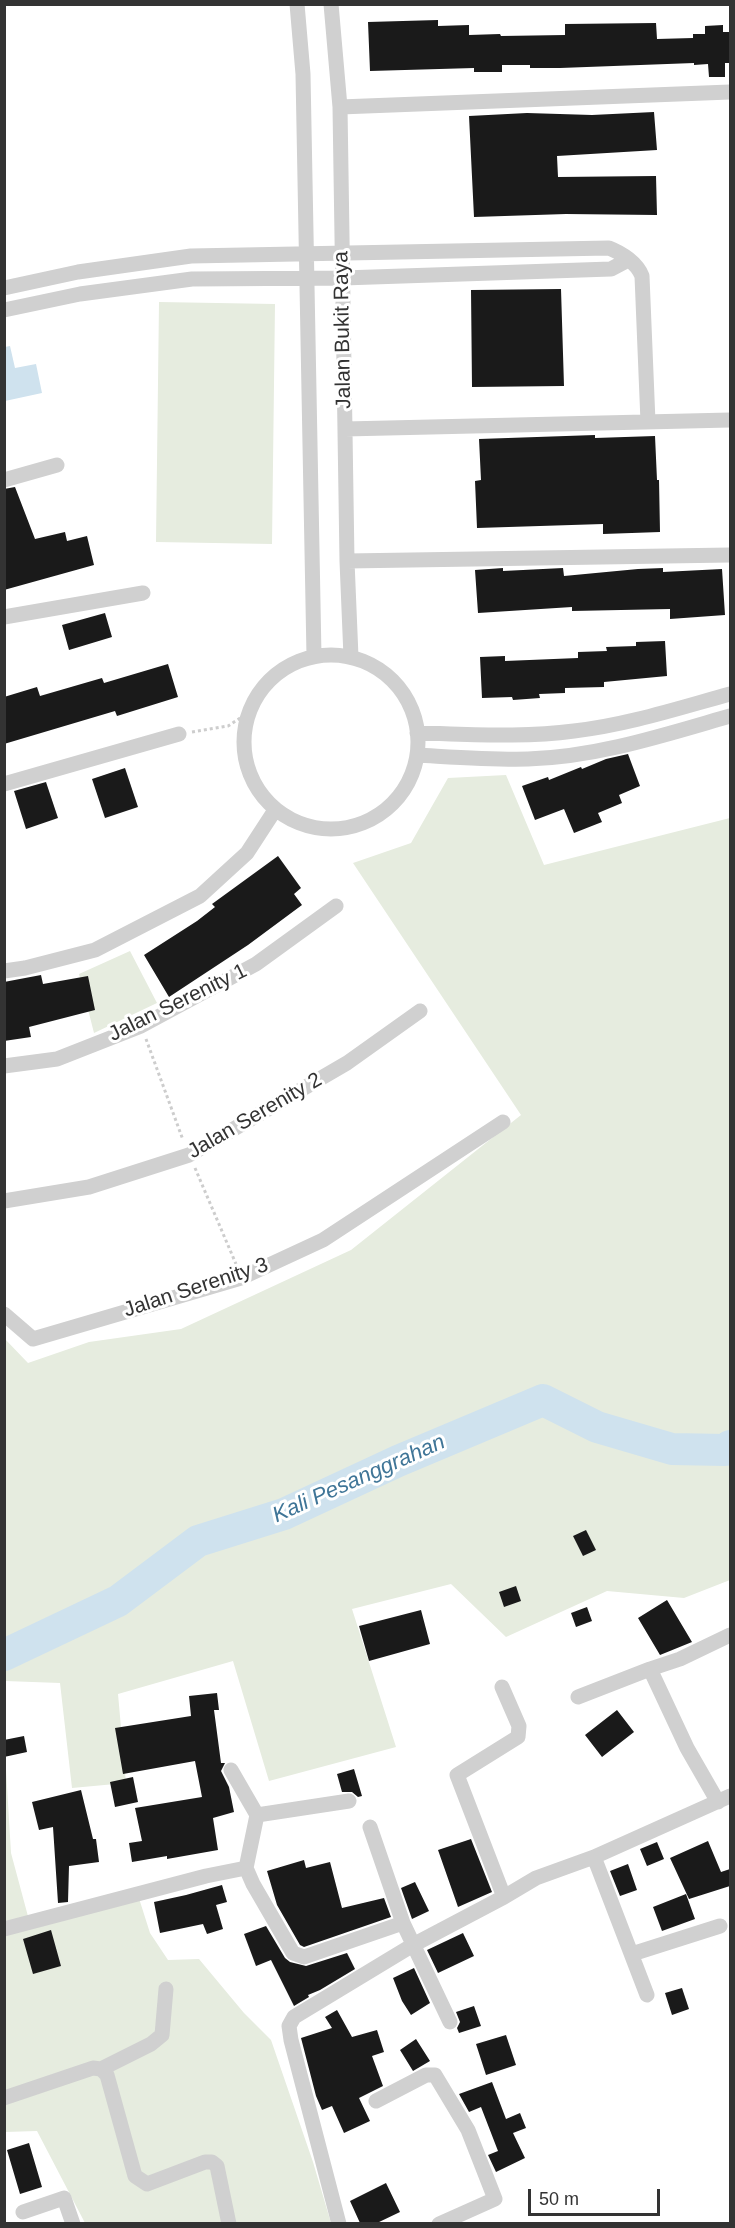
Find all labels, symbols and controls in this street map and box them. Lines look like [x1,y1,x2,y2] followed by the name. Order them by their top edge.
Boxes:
[329,251,357,409] street label: Jalan Bukit Raya
[105,959,251,1047] street label: Jalan Serenity 1
[183,1067,327,1165] street label: Jalan Serenity 2
[120,1253,272,1323] street label: Jalan Serenity 3
[269,1429,449,1529] water label: Kali Pesanggrahan
[531,2177,663,2215] scale bar
[539,2189,579,2209] text: 50 m

